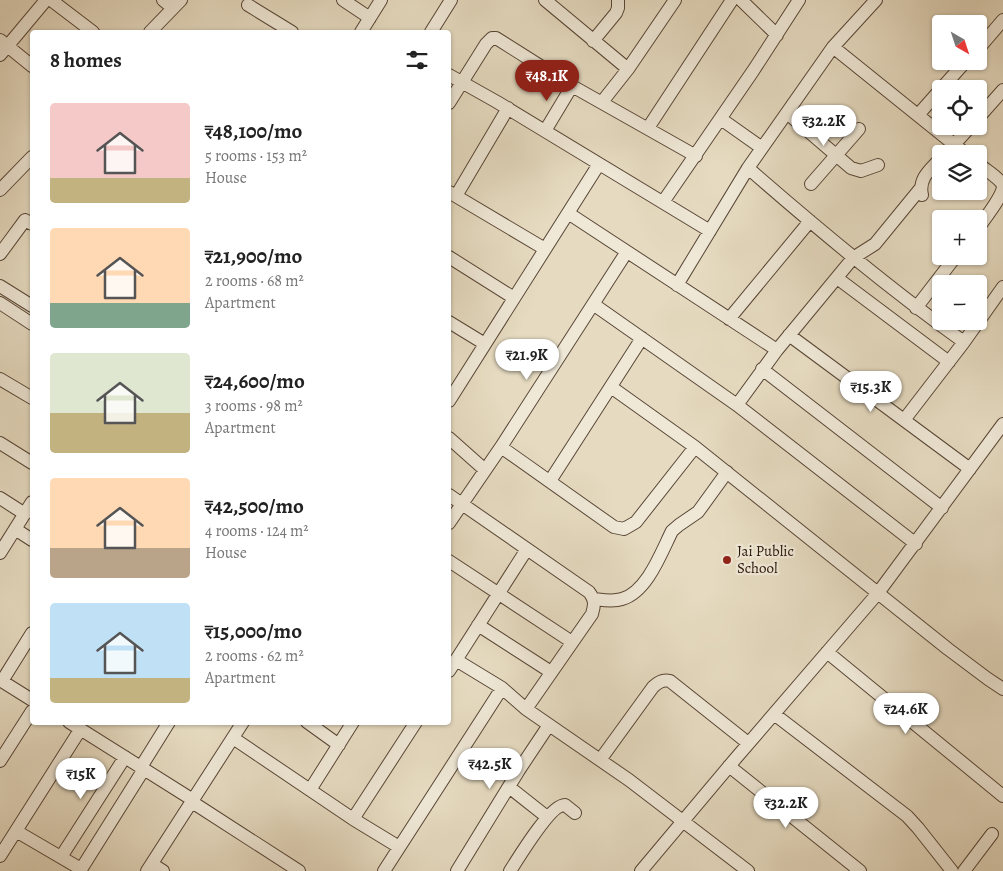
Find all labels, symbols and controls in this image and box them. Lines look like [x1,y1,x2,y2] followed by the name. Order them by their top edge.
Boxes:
[932,15,988,70] north arrow
[932,15,987,330] map controls
[50,46,122,74] text: 8 homes
[403,46,431,74] icon: filters
[506,59,588,102] pin: ₹48.1K
[526,65,568,87] text: ₹48.1K
[932,80,987,135] button: locate
[783,104,865,147] pin: ₹32.2K
[802,110,846,132] text: ₹32.2K
[205,117,302,145] text: ₹48,100/mo
[90,123,150,183] icon: home
[205,145,307,167] text: 5 rooms · 153 m²
[932,145,987,200] button: layers
[205,167,247,189] text: House
[932,210,987,265] button: +
[205,242,302,270] text: ₹21,900/mo
[90,248,150,308] icon: home
[205,270,304,292] text: 2 rooms · 68 m²
[932,275,987,330] button: −
[205,292,276,314] text: Apartment
[486,338,568,381] pin: ₹21.9K
[506,344,548,366] text: ₹21.9K
[205,367,305,395] text: ₹24,600/mo
[830,370,912,413] pin: ₹15.3K
[90,373,150,433] icon: home
[851,376,891,398] text: ₹15.3K
[205,395,303,417] text: 3 rooms · 98 m²
[205,417,276,439] text: Apartment
[205,492,304,520] text: ₹42,500/mo
[90,498,150,558] icon: home
[205,520,309,542] text: 4 rooms · 124 m²
[737,541,794,578] place label: Jai Public School
[205,542,247,564] text: House
[721,554,733,566] marker: Jai Public School
[205,617,302,645] text: ₹15,000/mo
[90,623,150,683] icon: home
[205,645,304,667] text: 2 rooms · 62 m²
[205,667,276,689] text: Apartment
[865,692,947,735] pin: ₹24.6K
[884,698,928,720] text: ₹24.6K
[449,748,531,790] pin: ₹42.5K
[469,753,511,775] text: ₹42.5K
[51,758,111,800] pin: ₹15K
[66,763,96,785] text: ₹15K
[745,786,827,829] pin: ₹32.2K
[764,792,808,814] text: ₹32.2K

